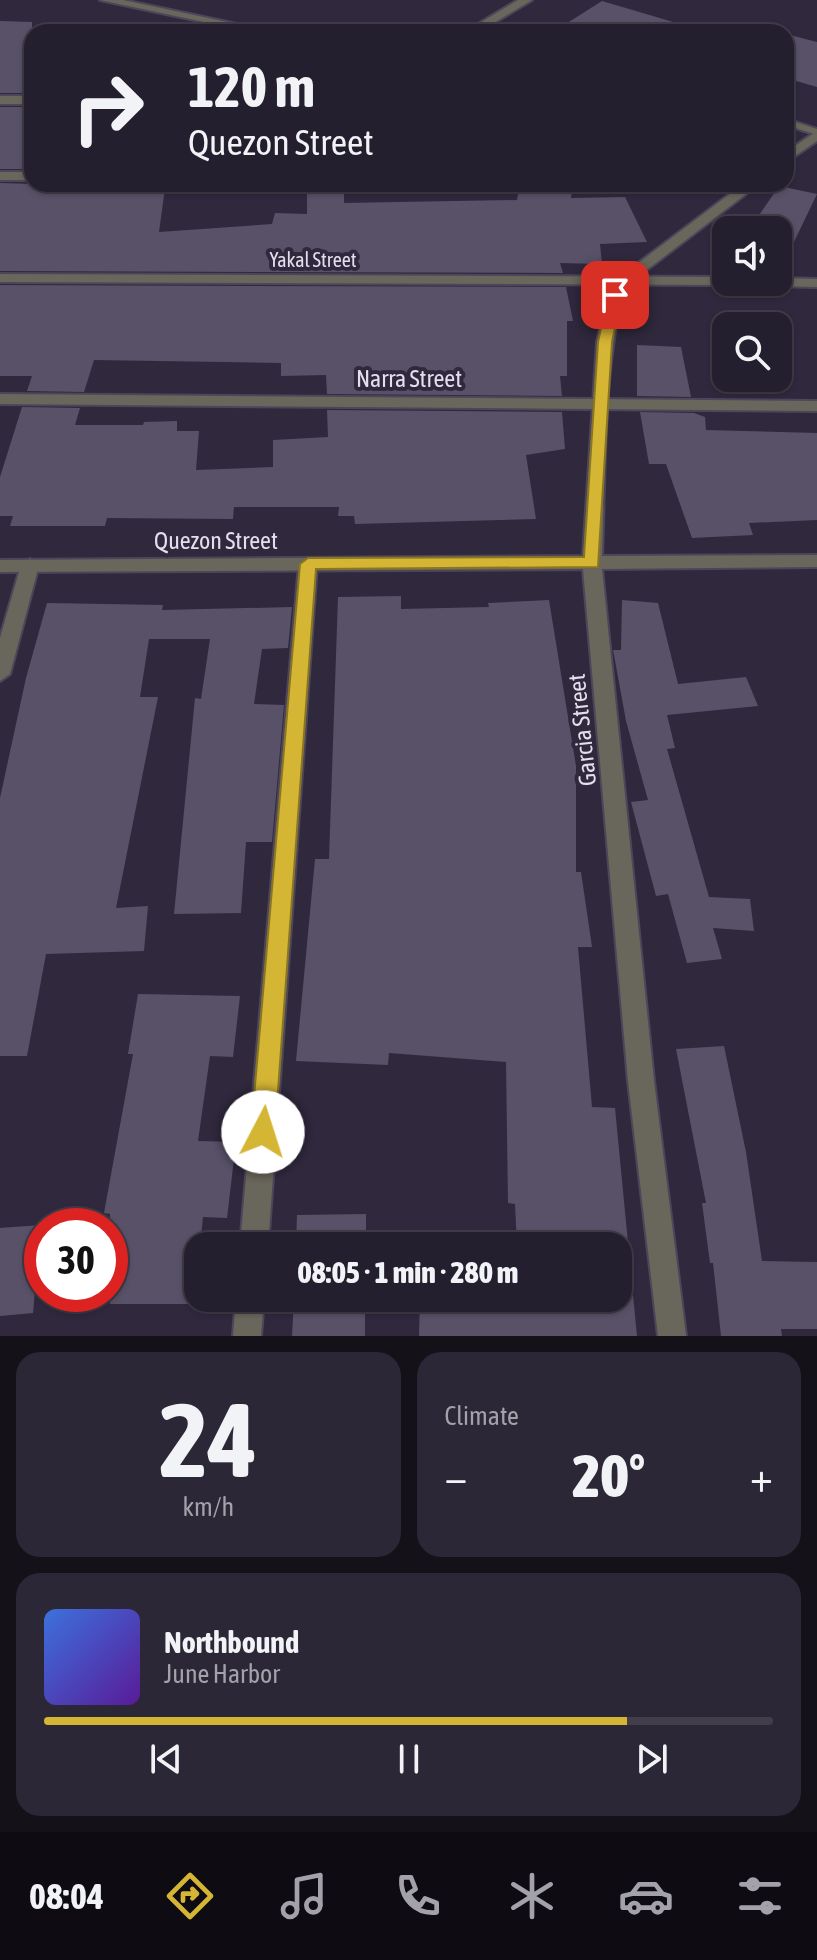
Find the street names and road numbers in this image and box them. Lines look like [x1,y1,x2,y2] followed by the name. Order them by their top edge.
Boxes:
[269,248,357,271] street label: Yakal Street
[356,365,462,392] street label: Narra Street
[154,527,278,554] street label: Quezon Street
[563,673,601,787] street label: Garcia Street

